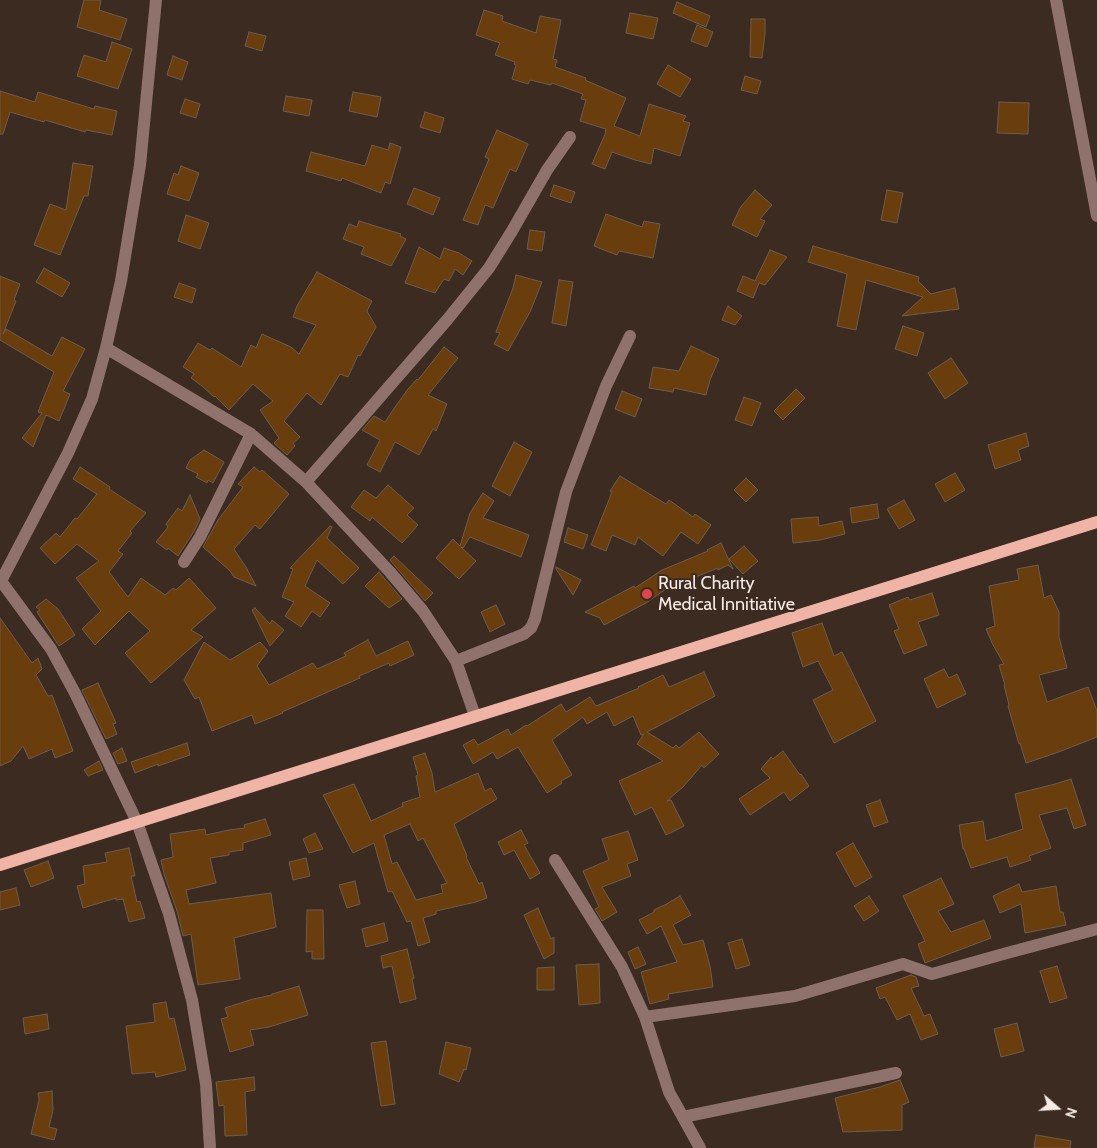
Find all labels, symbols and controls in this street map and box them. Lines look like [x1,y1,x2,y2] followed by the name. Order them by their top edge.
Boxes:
[658,573,795,616] place label: Rural Charity Medical Innitiative
[640,587,654,601] marker: Rural Charity Medical Innitiative
[1032,1083,1082,1133] north arrow
[1061,1105,1081,1120] text: N

